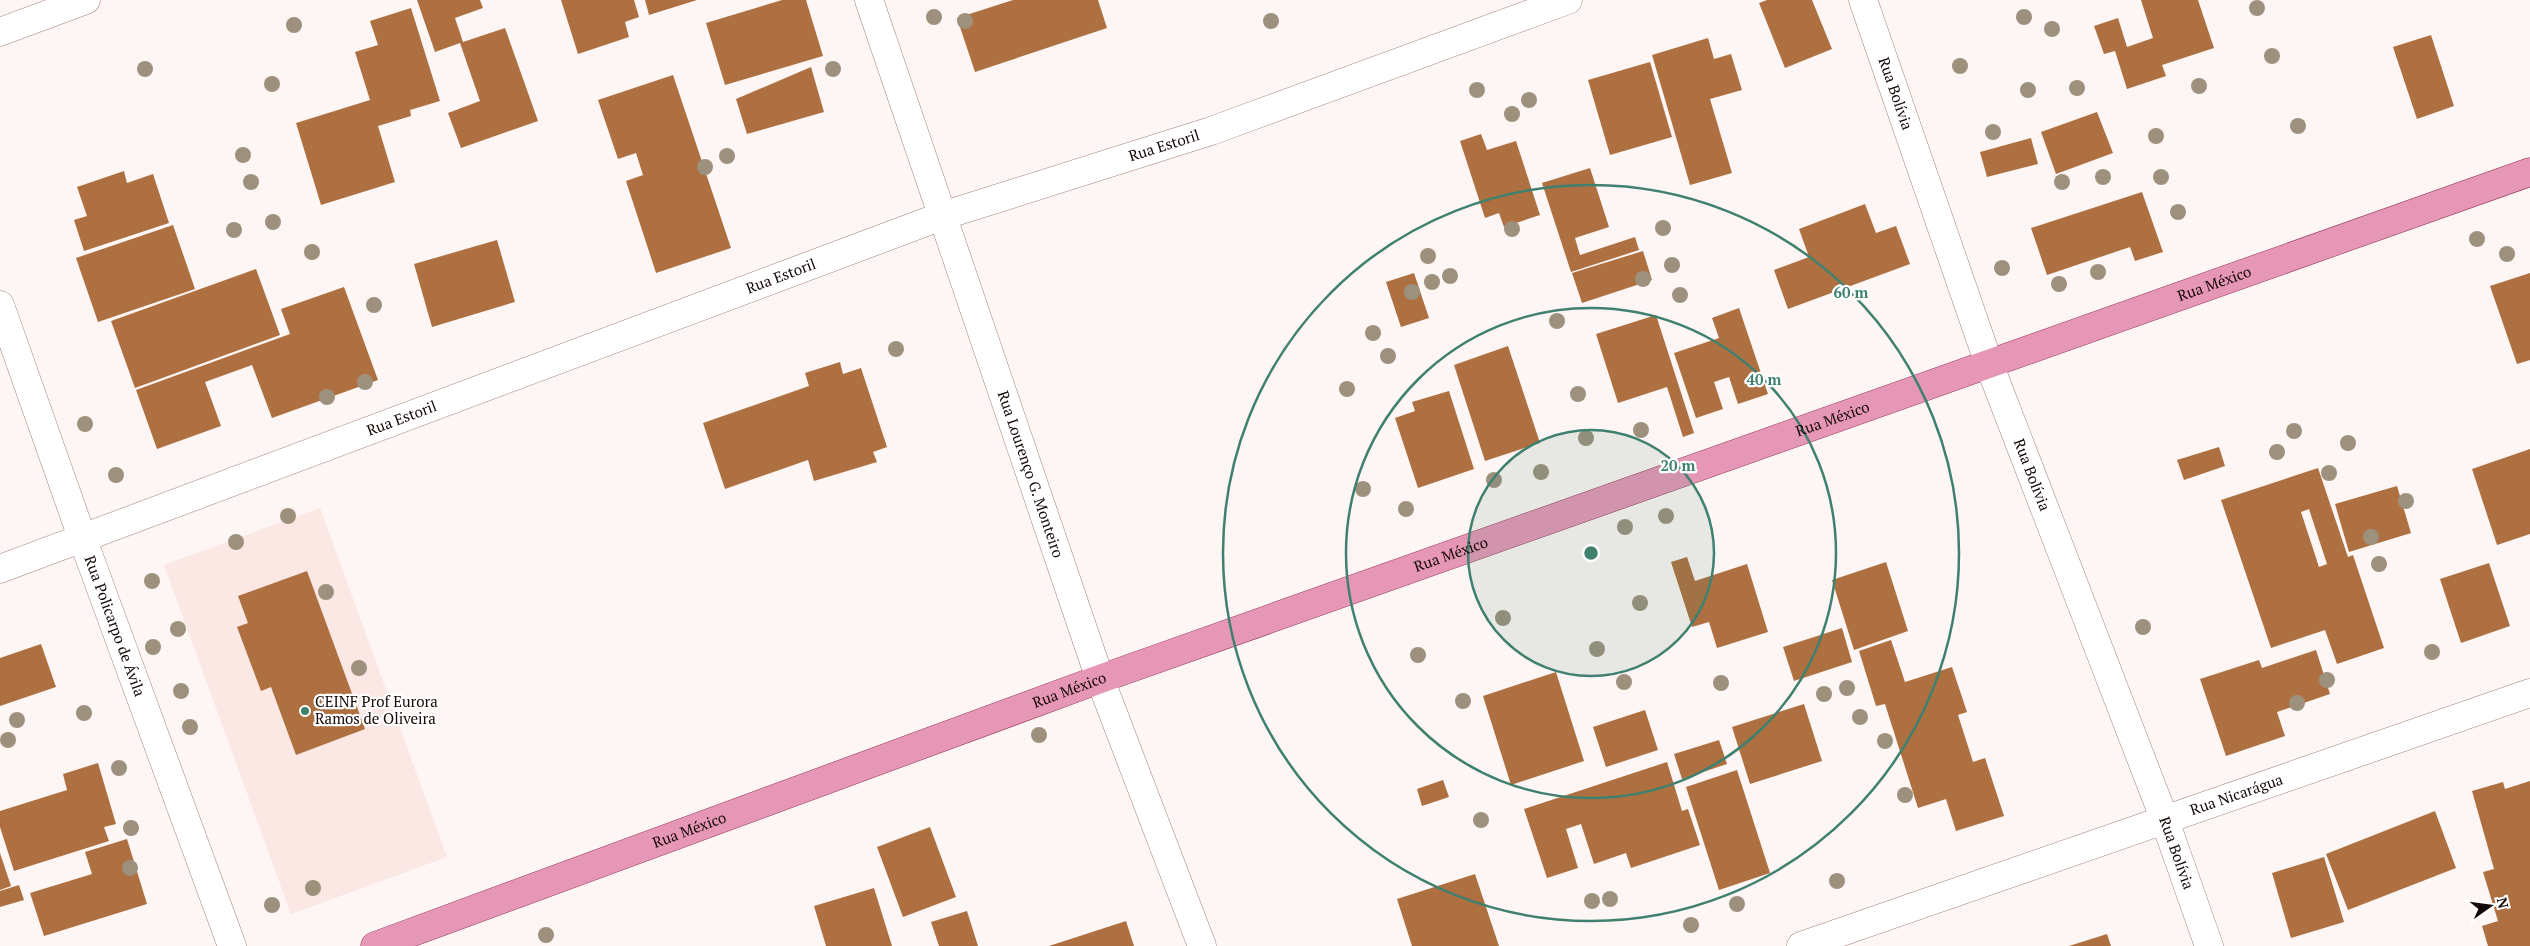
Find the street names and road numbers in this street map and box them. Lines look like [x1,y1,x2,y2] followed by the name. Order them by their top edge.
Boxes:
[1875,54,1918,133] street label: Rua Bolívia
[1126,124,1202,165] street label: Rua Estoril
[743,253,818,298] street label: Rua Estoril
[2174,261,2254,305] street label: Rua México
[994,388,1069,560] street label: Rua Lourenço G. Monteiro
[364,395,439,440] street label: Rua Estoril
[1793,396,1872,441] street label: Rua México
[2010,436,2056,514] street label: Rua Bolívia
[1411,531,1490,576] street label: Rua México
[81,553,151,699] street label: Rua Policarpo de Ávila
[1029,667,1109,712] street label: Rua México
[2187,768,2286,819] street label: Rua Nicarágua
[649,807,729,852] street label: Rua México
[2155,814,2199,892] street label: Rua Bolívia

